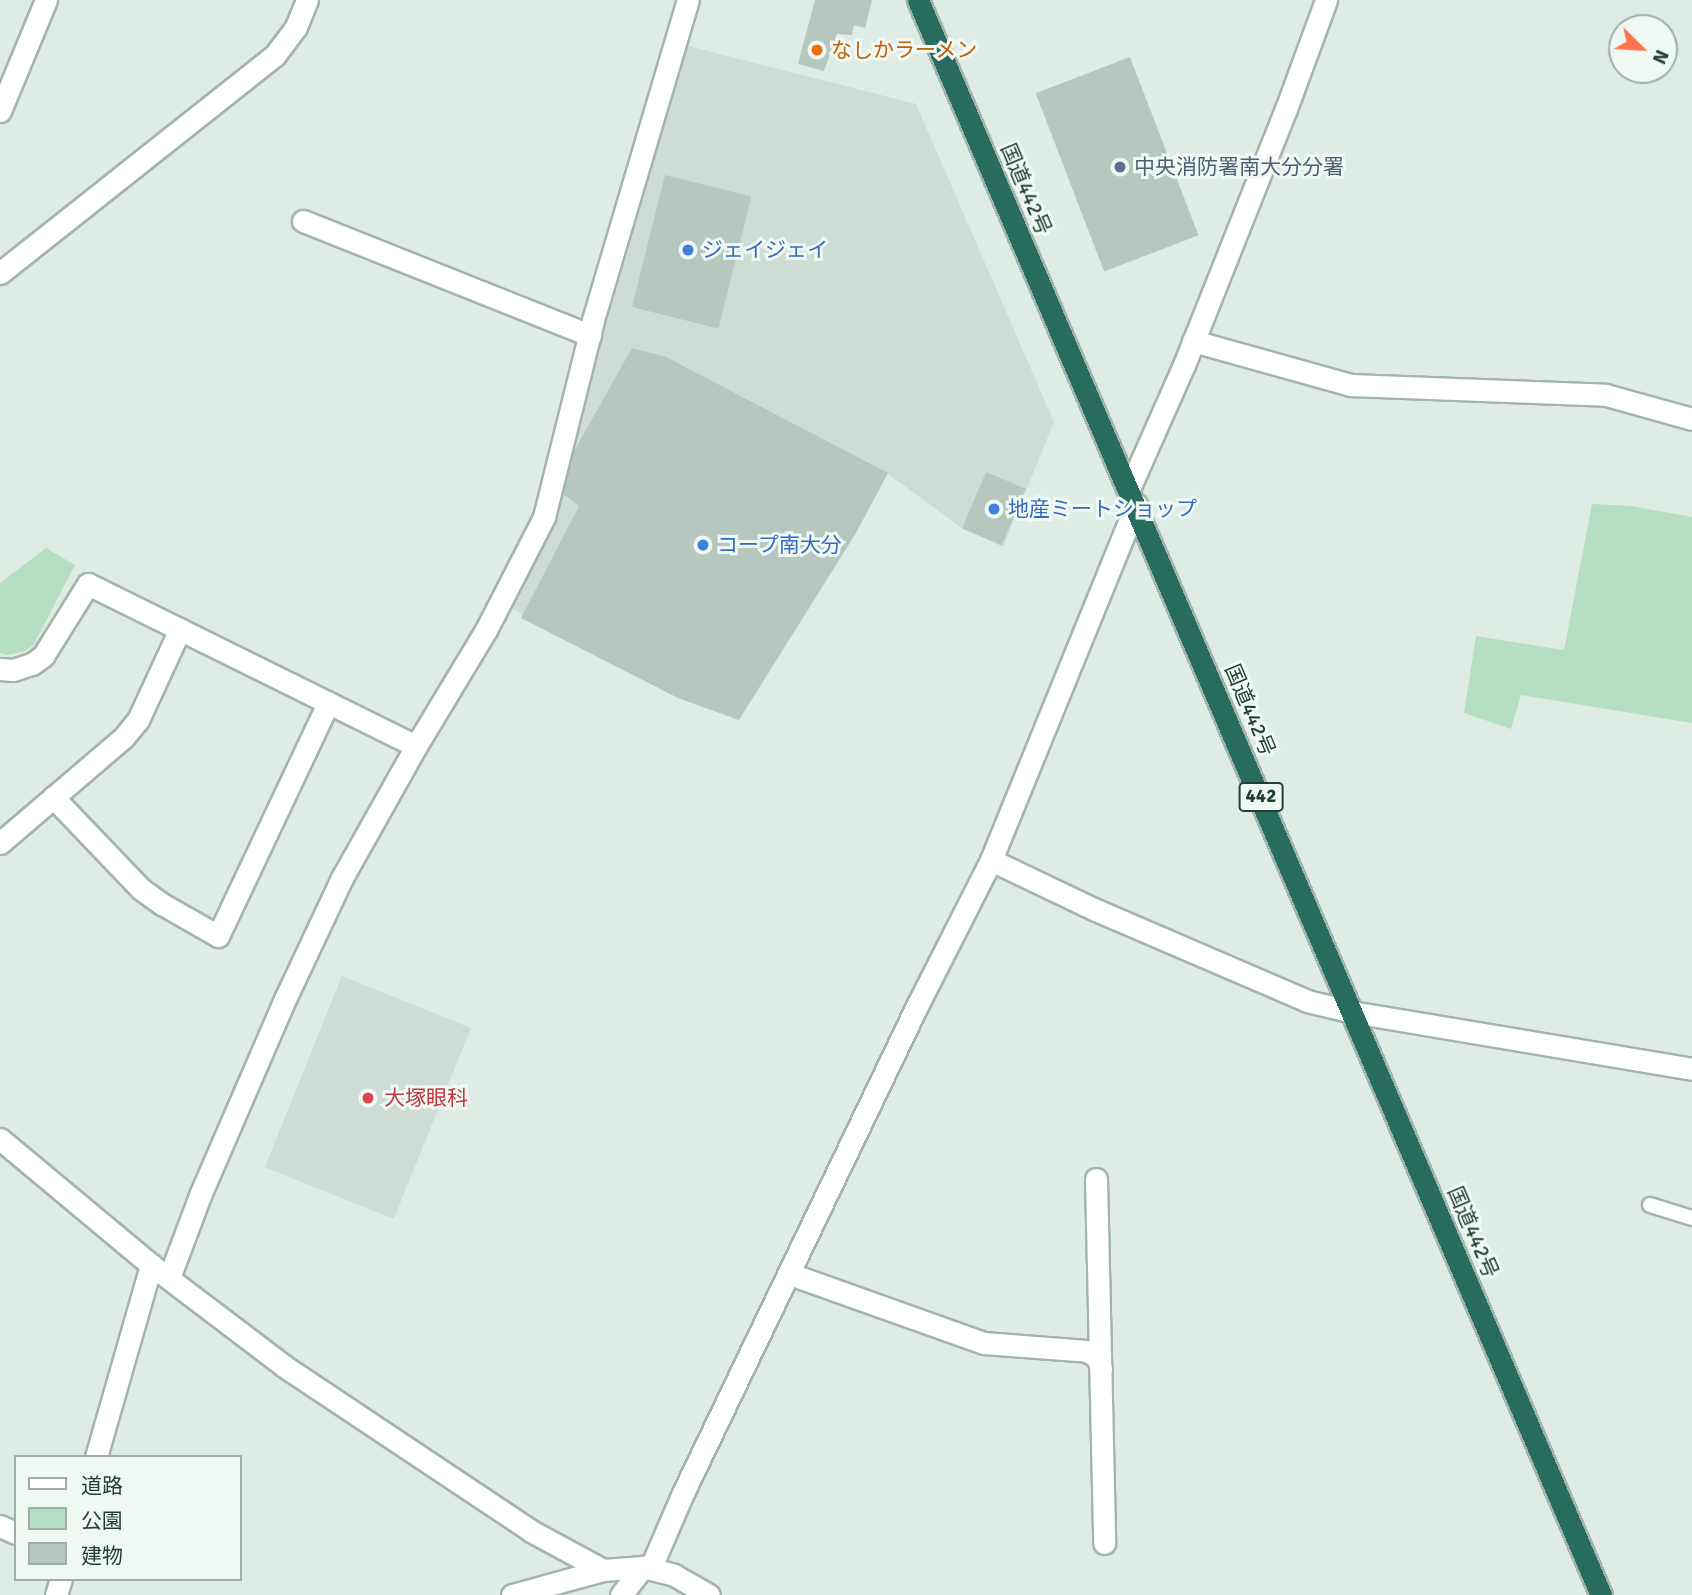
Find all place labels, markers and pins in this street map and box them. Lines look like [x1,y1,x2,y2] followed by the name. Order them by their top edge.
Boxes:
[831,37,978,63] place label: なしかラーメン
[809,42,825,58] marker: なしかラーメン
[1134,154,1344,180] place label: 中央消防署南大分分署
[1112,159,1128,175] marker: 中央消防署南大分分署
[702,237,828,263] place label: ジェイジェイ
[680,242,696,258] marker: ジェイジェイ
[1008,496,1197,522] place label: 地産ミートショップ
[986,501,1002,517] marker: 地産ミートショップ
[717,532,843,558] place label: コープ南大分
[695,537,711,553] marker: コープ南大分
[384,1085,468,1111] place label: 大塚眼科
[358,1088,378,1108] marker: 大塚眼科

